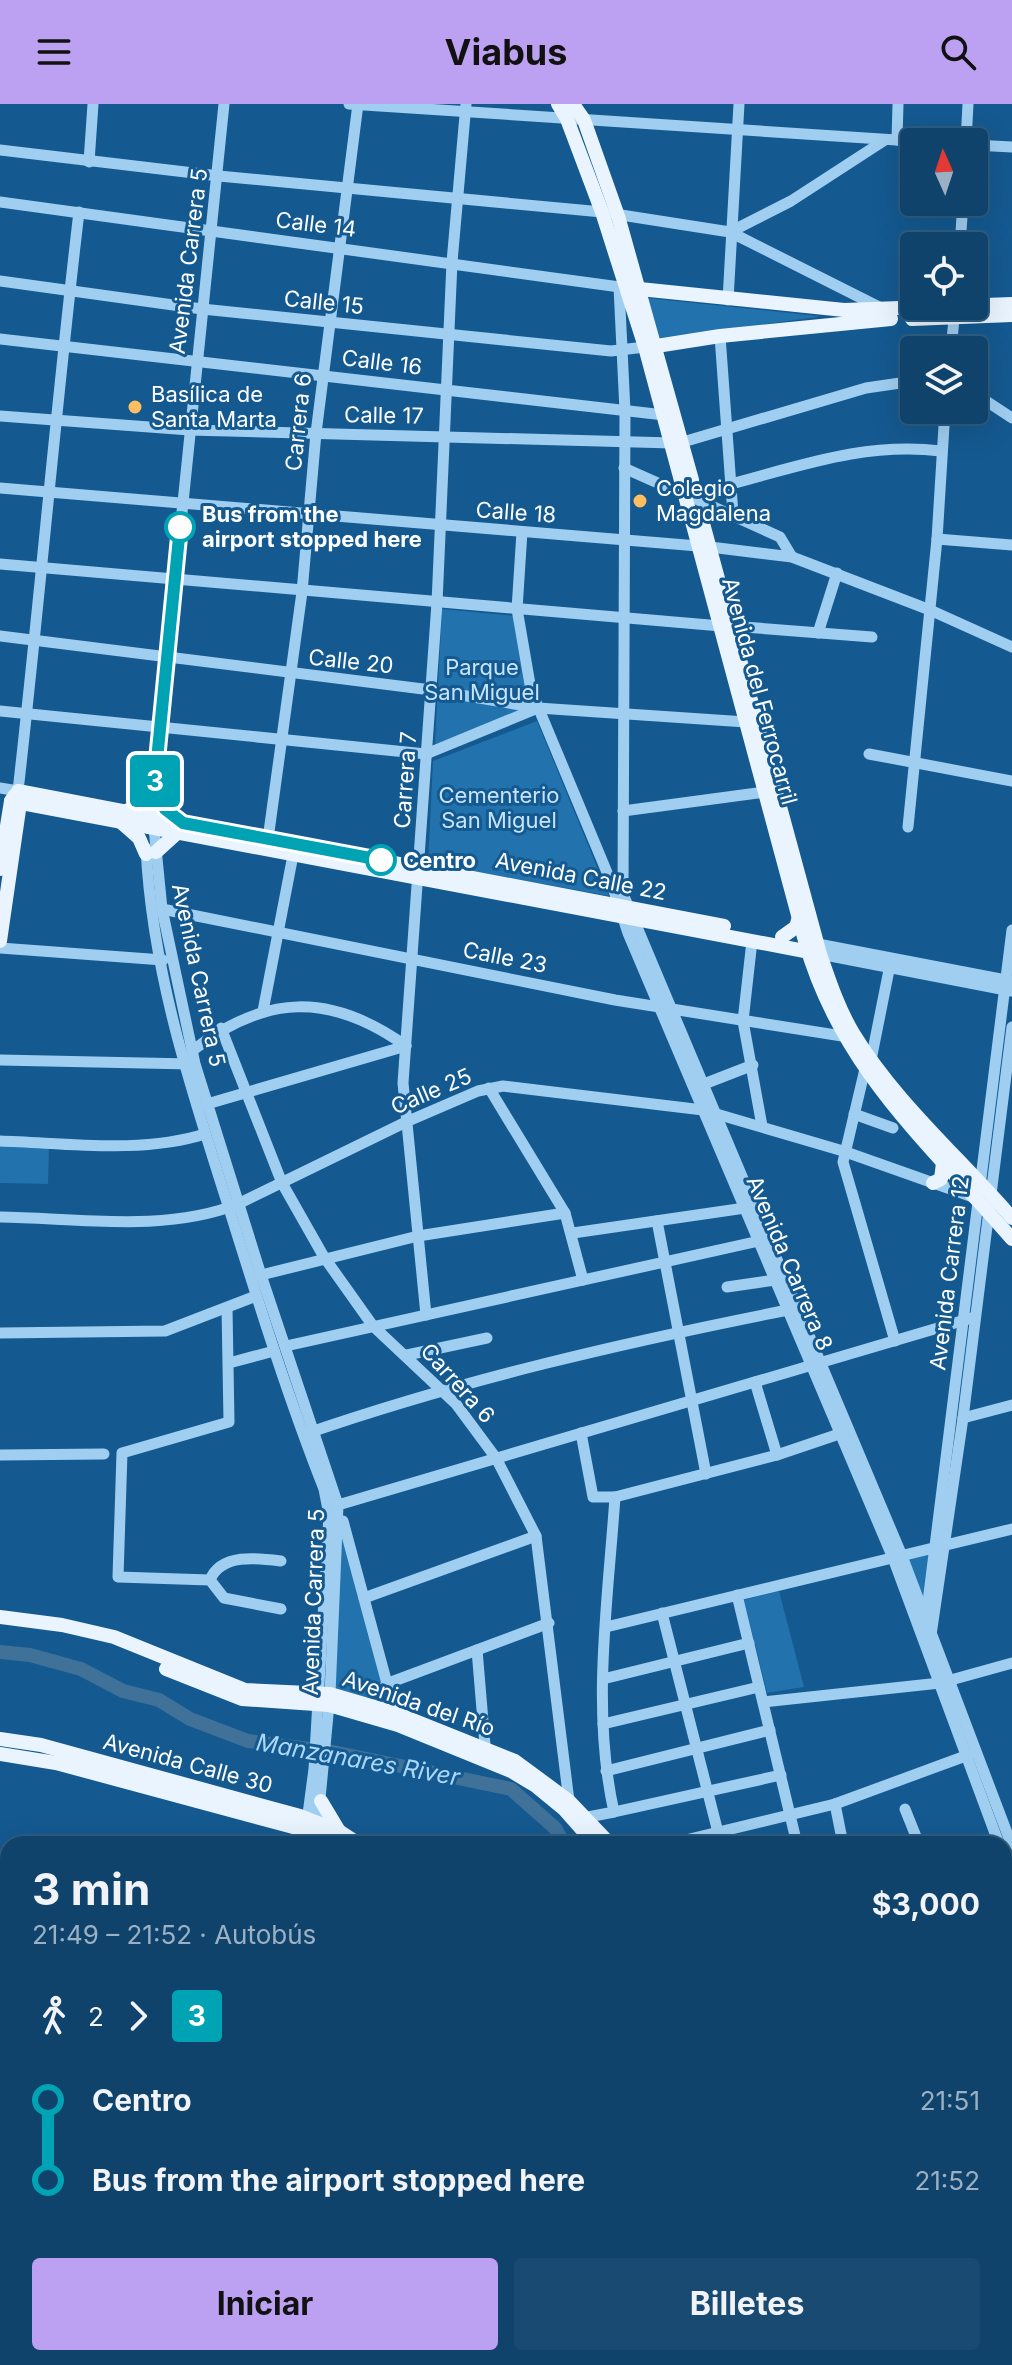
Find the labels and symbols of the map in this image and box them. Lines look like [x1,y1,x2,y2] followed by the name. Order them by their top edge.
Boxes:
[900,128,988,216] north arrow
[164,167,212,355] street label: Avenida Carrera 5
[274,206,358,242] street label: Calle 14
[283,285,365,319] street label: Calle 15
[340,344,424,380] street label: Calle 16
[280,372,316,472] street label: Carrera 6
[151,381,277,432] place label: Basílica de Santa Marta
[126,398,144,416] marker: Basílica de Santa Marta
[344,401,424,429] street label: Calle 17
[656,475,771,526] place label: Colegio Magdalena
[631,492,649,510] marker: Colegio Magdalena
[475,496,557,528] street label: Calle 18
[202,501,422,552] place label: Bus from the airport stopped here
[165,512,195,542] marker: Bus from the airport stopped here
[717,574,803,808] street label: Avenida del Ferrocarril
[307,644,395,678] street label: Calle 20
[424,654,540,705] park label: Parque San Miguel
[389,731,421,829] street label: Carrera 7
[129,755,181,807] line badge: 3
[439,782,559,833] park label: Cementerio San Miguel
[366,845,396,875] marker: Centro
[403,847,476,873] place label: Centro
[493,847,669,905] street label: Avenida Calle 22
[167,881,231,1069] street label: Avenida Carrera 5
[461,936,549,978] street label: Calle 23
[387,1062,475,1120] street label: Calle 25
[741,1172,839,1354] street label: Avenida Carrera 8
[924,1174,974,1372] street label: Avenida Carrera 12
[415,1338,501,1428] street label: Carrera 6
[297,1508,329,1696] street label: Avenida Carrera 5
[339,1665,499,1741] street label: Avenida del Río
[254,1727,463,1792] water label: Manzanares River
[100,1728,276,1798] street label: Avenida Calle 30

